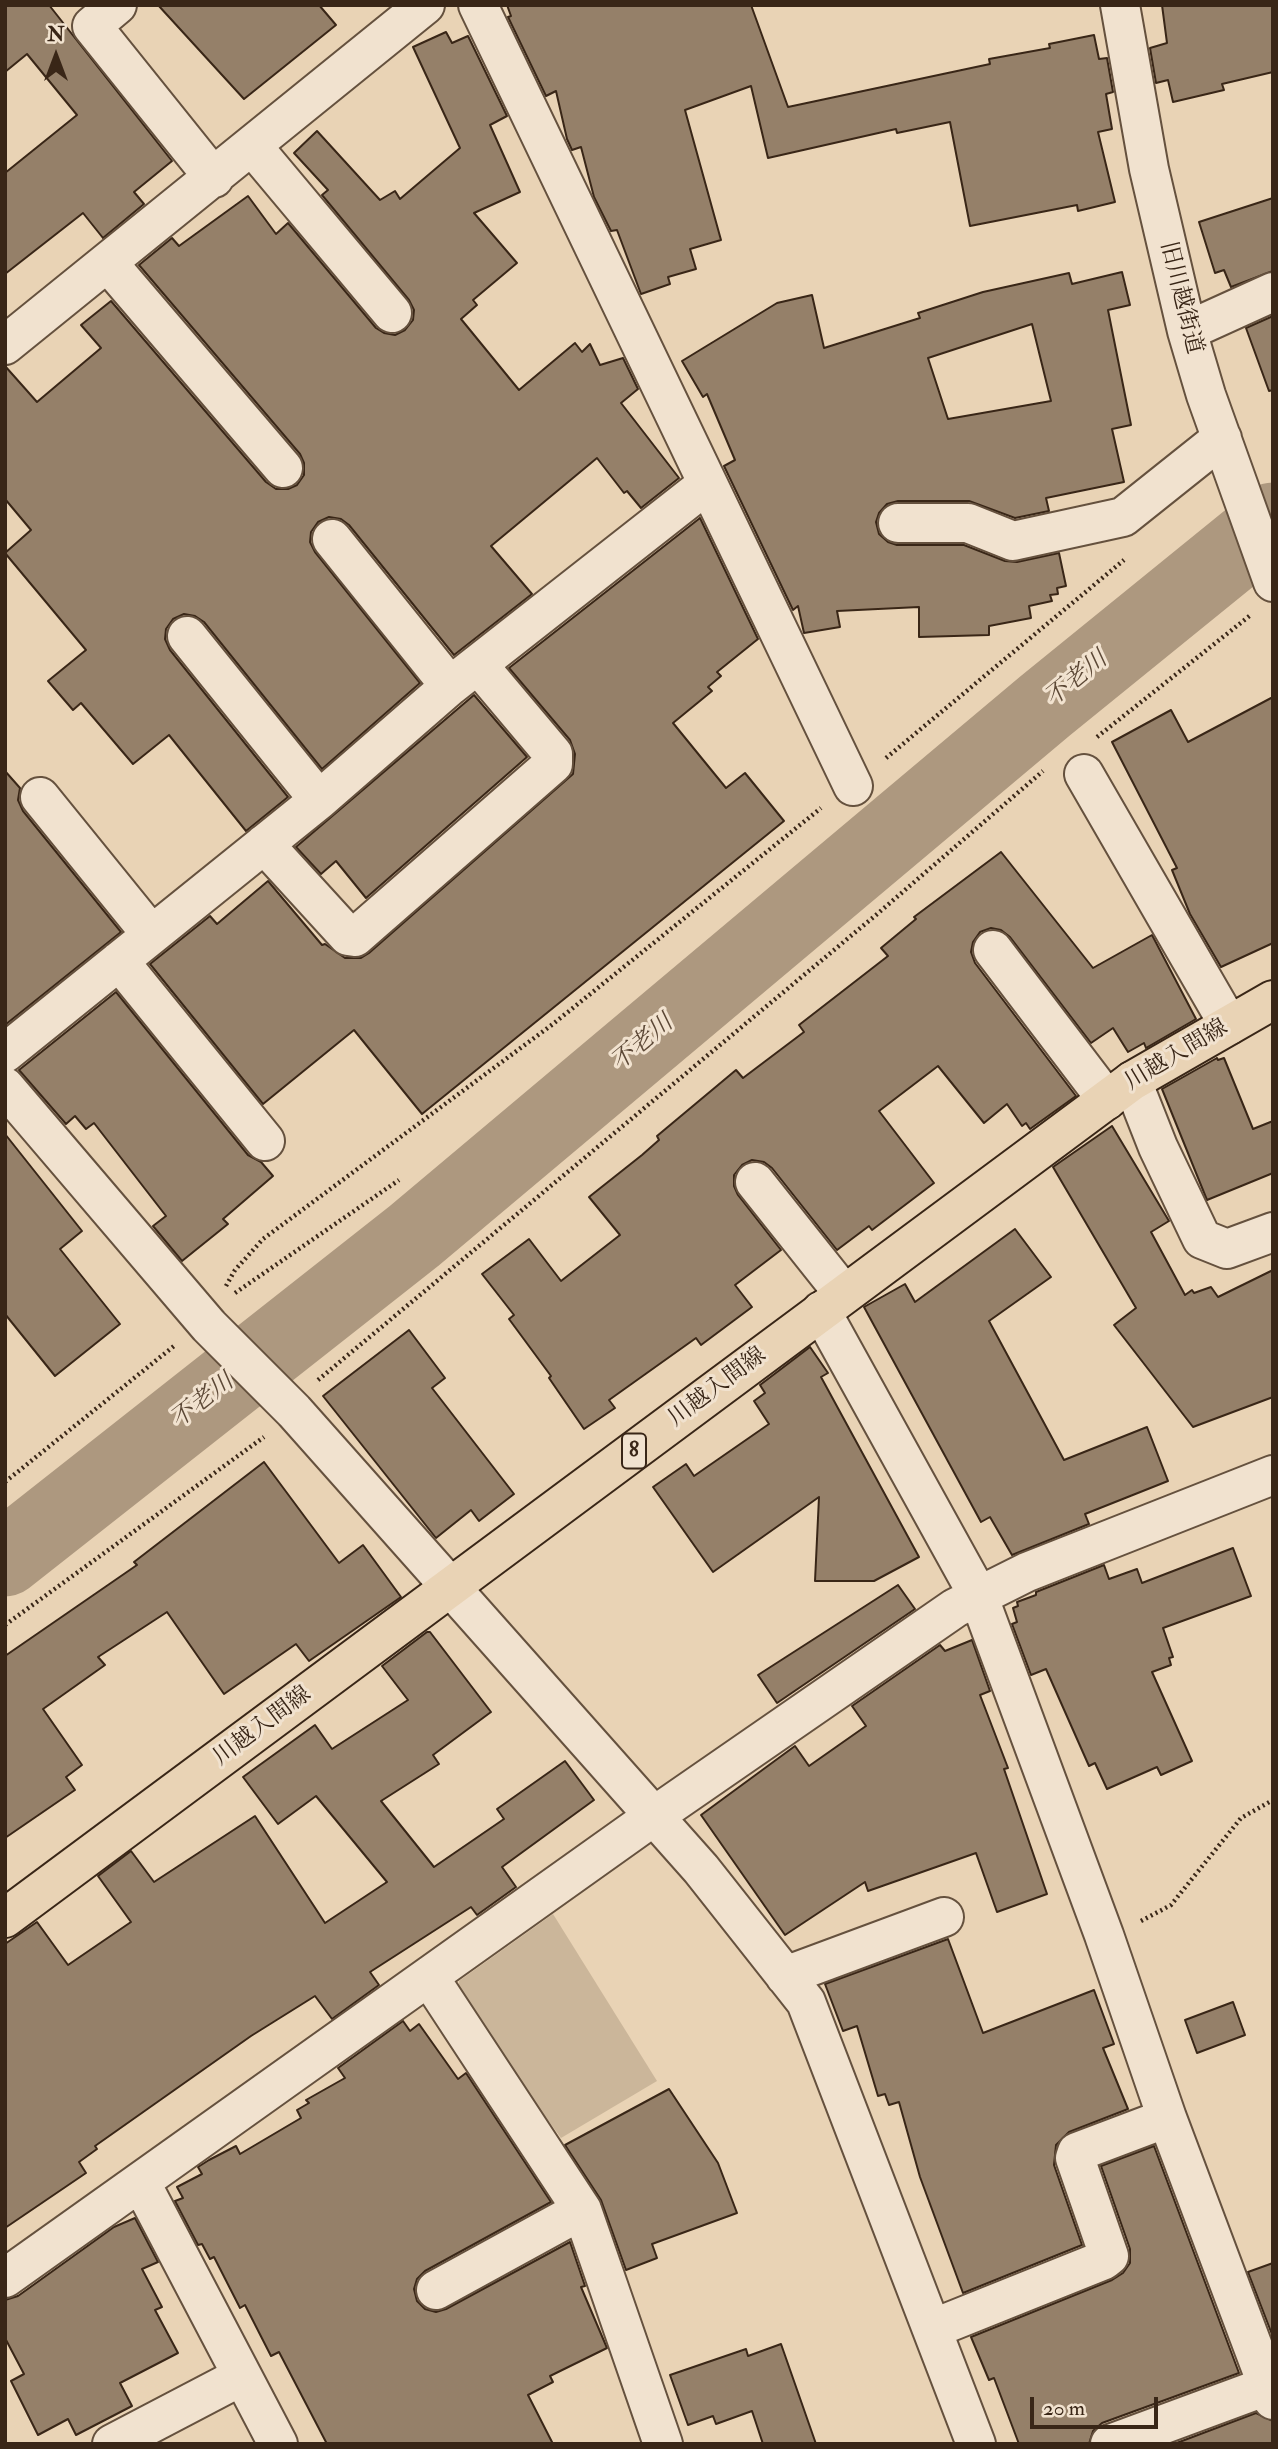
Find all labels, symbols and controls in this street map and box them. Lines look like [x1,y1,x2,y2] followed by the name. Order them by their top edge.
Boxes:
[21,21,91,91] north arrow
[47,23,65,47] text: N
[1153,239,1207,357] street label: 旧川越街道
[1040,646,1114,714] water label: 不老川
[606,1010,680,1078] water label: 不老川
[1121,1015,1233,1097] street label: 川越入間線
[664,1342,772,1434] street label: 川越入間線
[166,1368,240,1436] water label: 不老川
[622,1434,646,1468] road number: 8
[209,1681,317,1773] street label: 川越入間線
[1033,2382,1161,2426] scale bar
[1043,2395,1085,2422] text: 20 m

